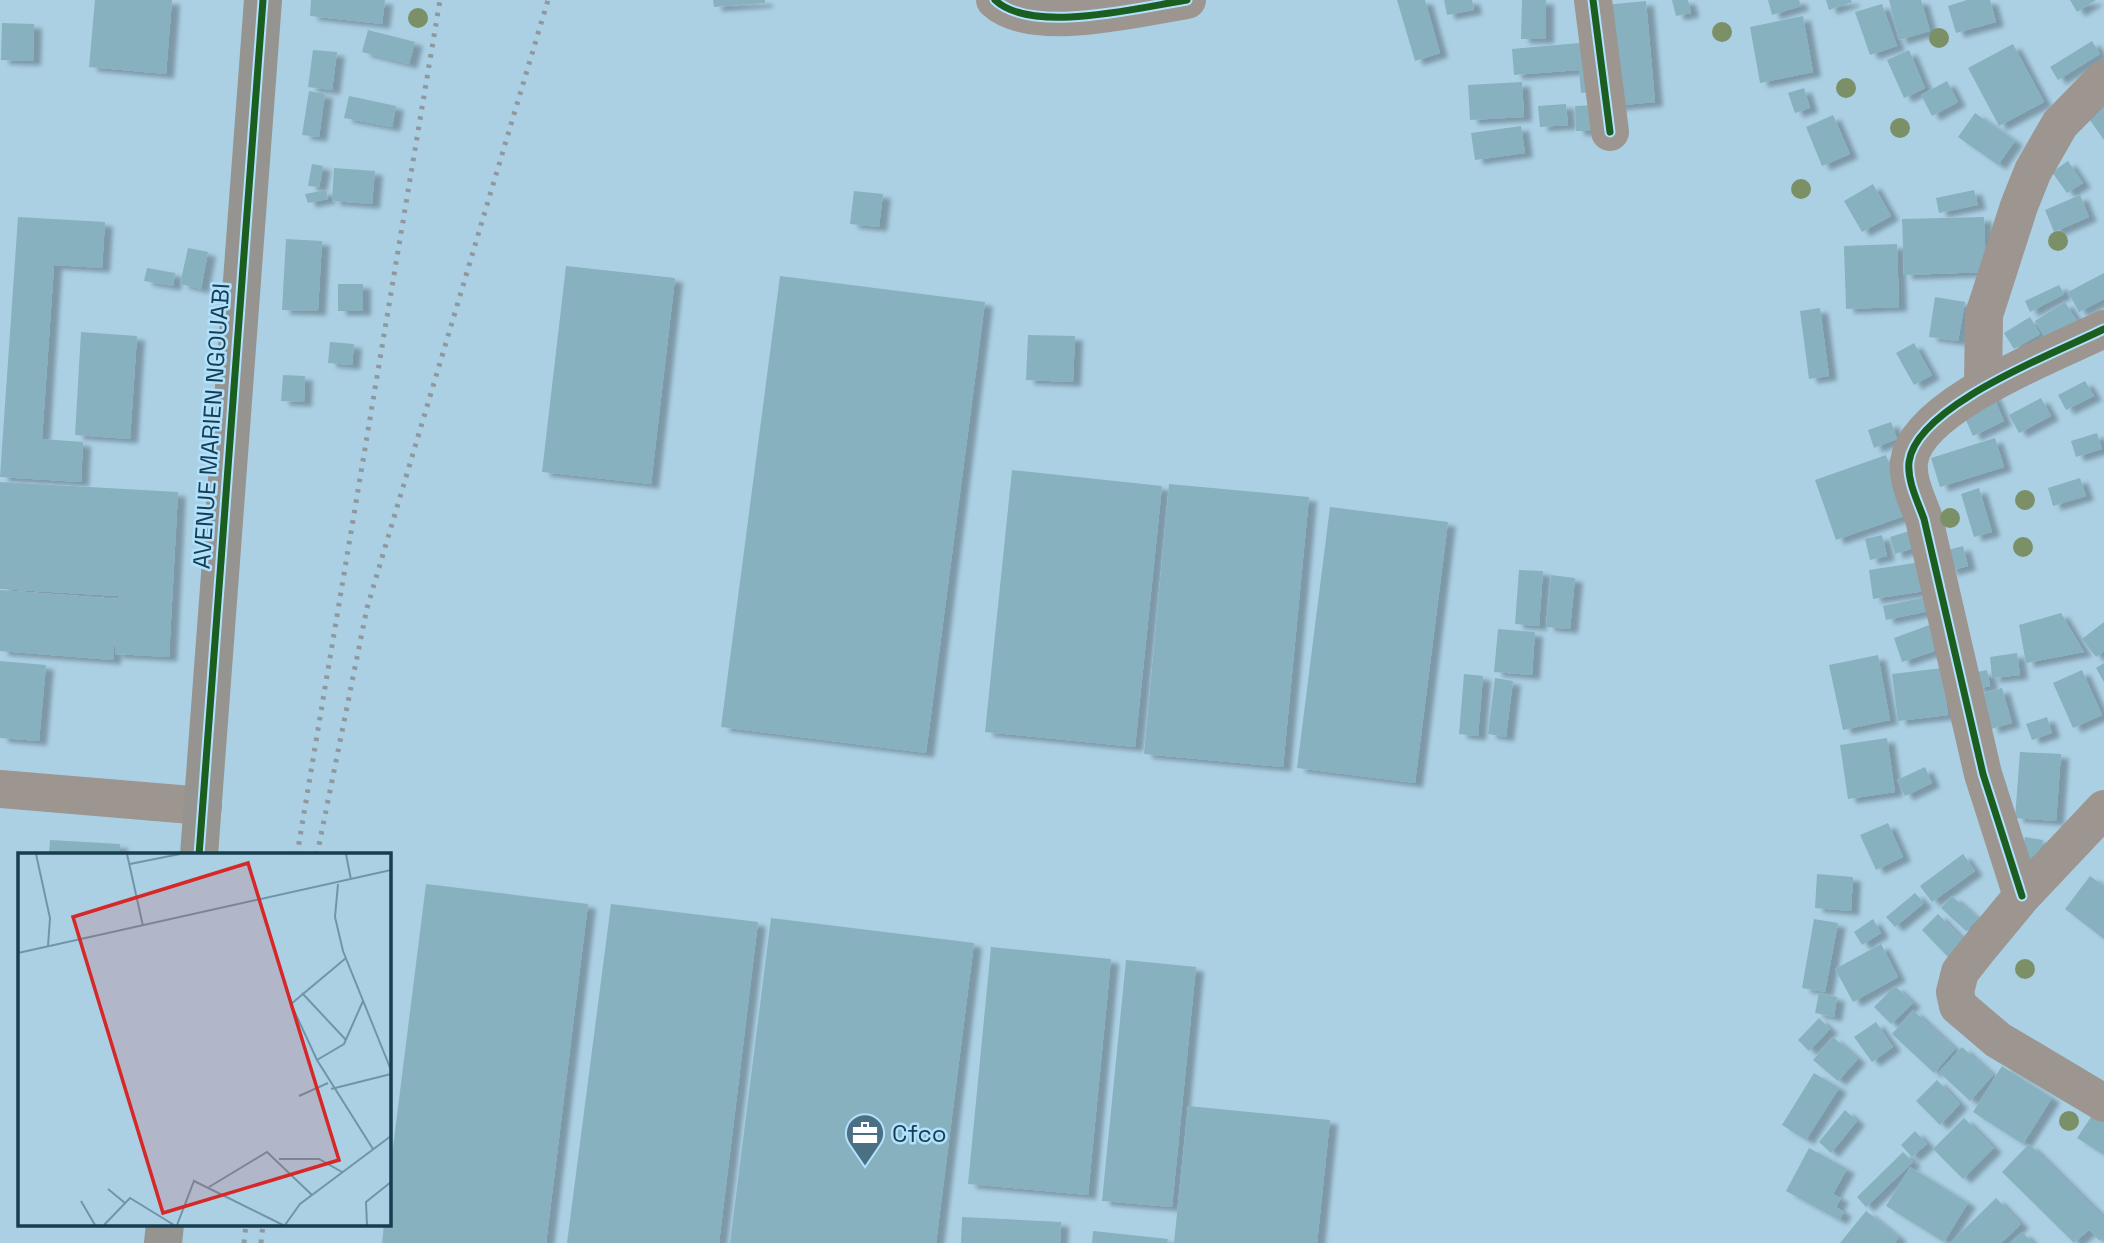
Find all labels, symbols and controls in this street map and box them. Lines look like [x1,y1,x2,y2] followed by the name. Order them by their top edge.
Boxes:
[186,282,236,570] street label: AVENUE MARIEN NGOUABI
[18,853,390,1226] inset map
[844,1112,886,1167] office icon: Cfco
[892,1118,947,1149] place label: Cfco

